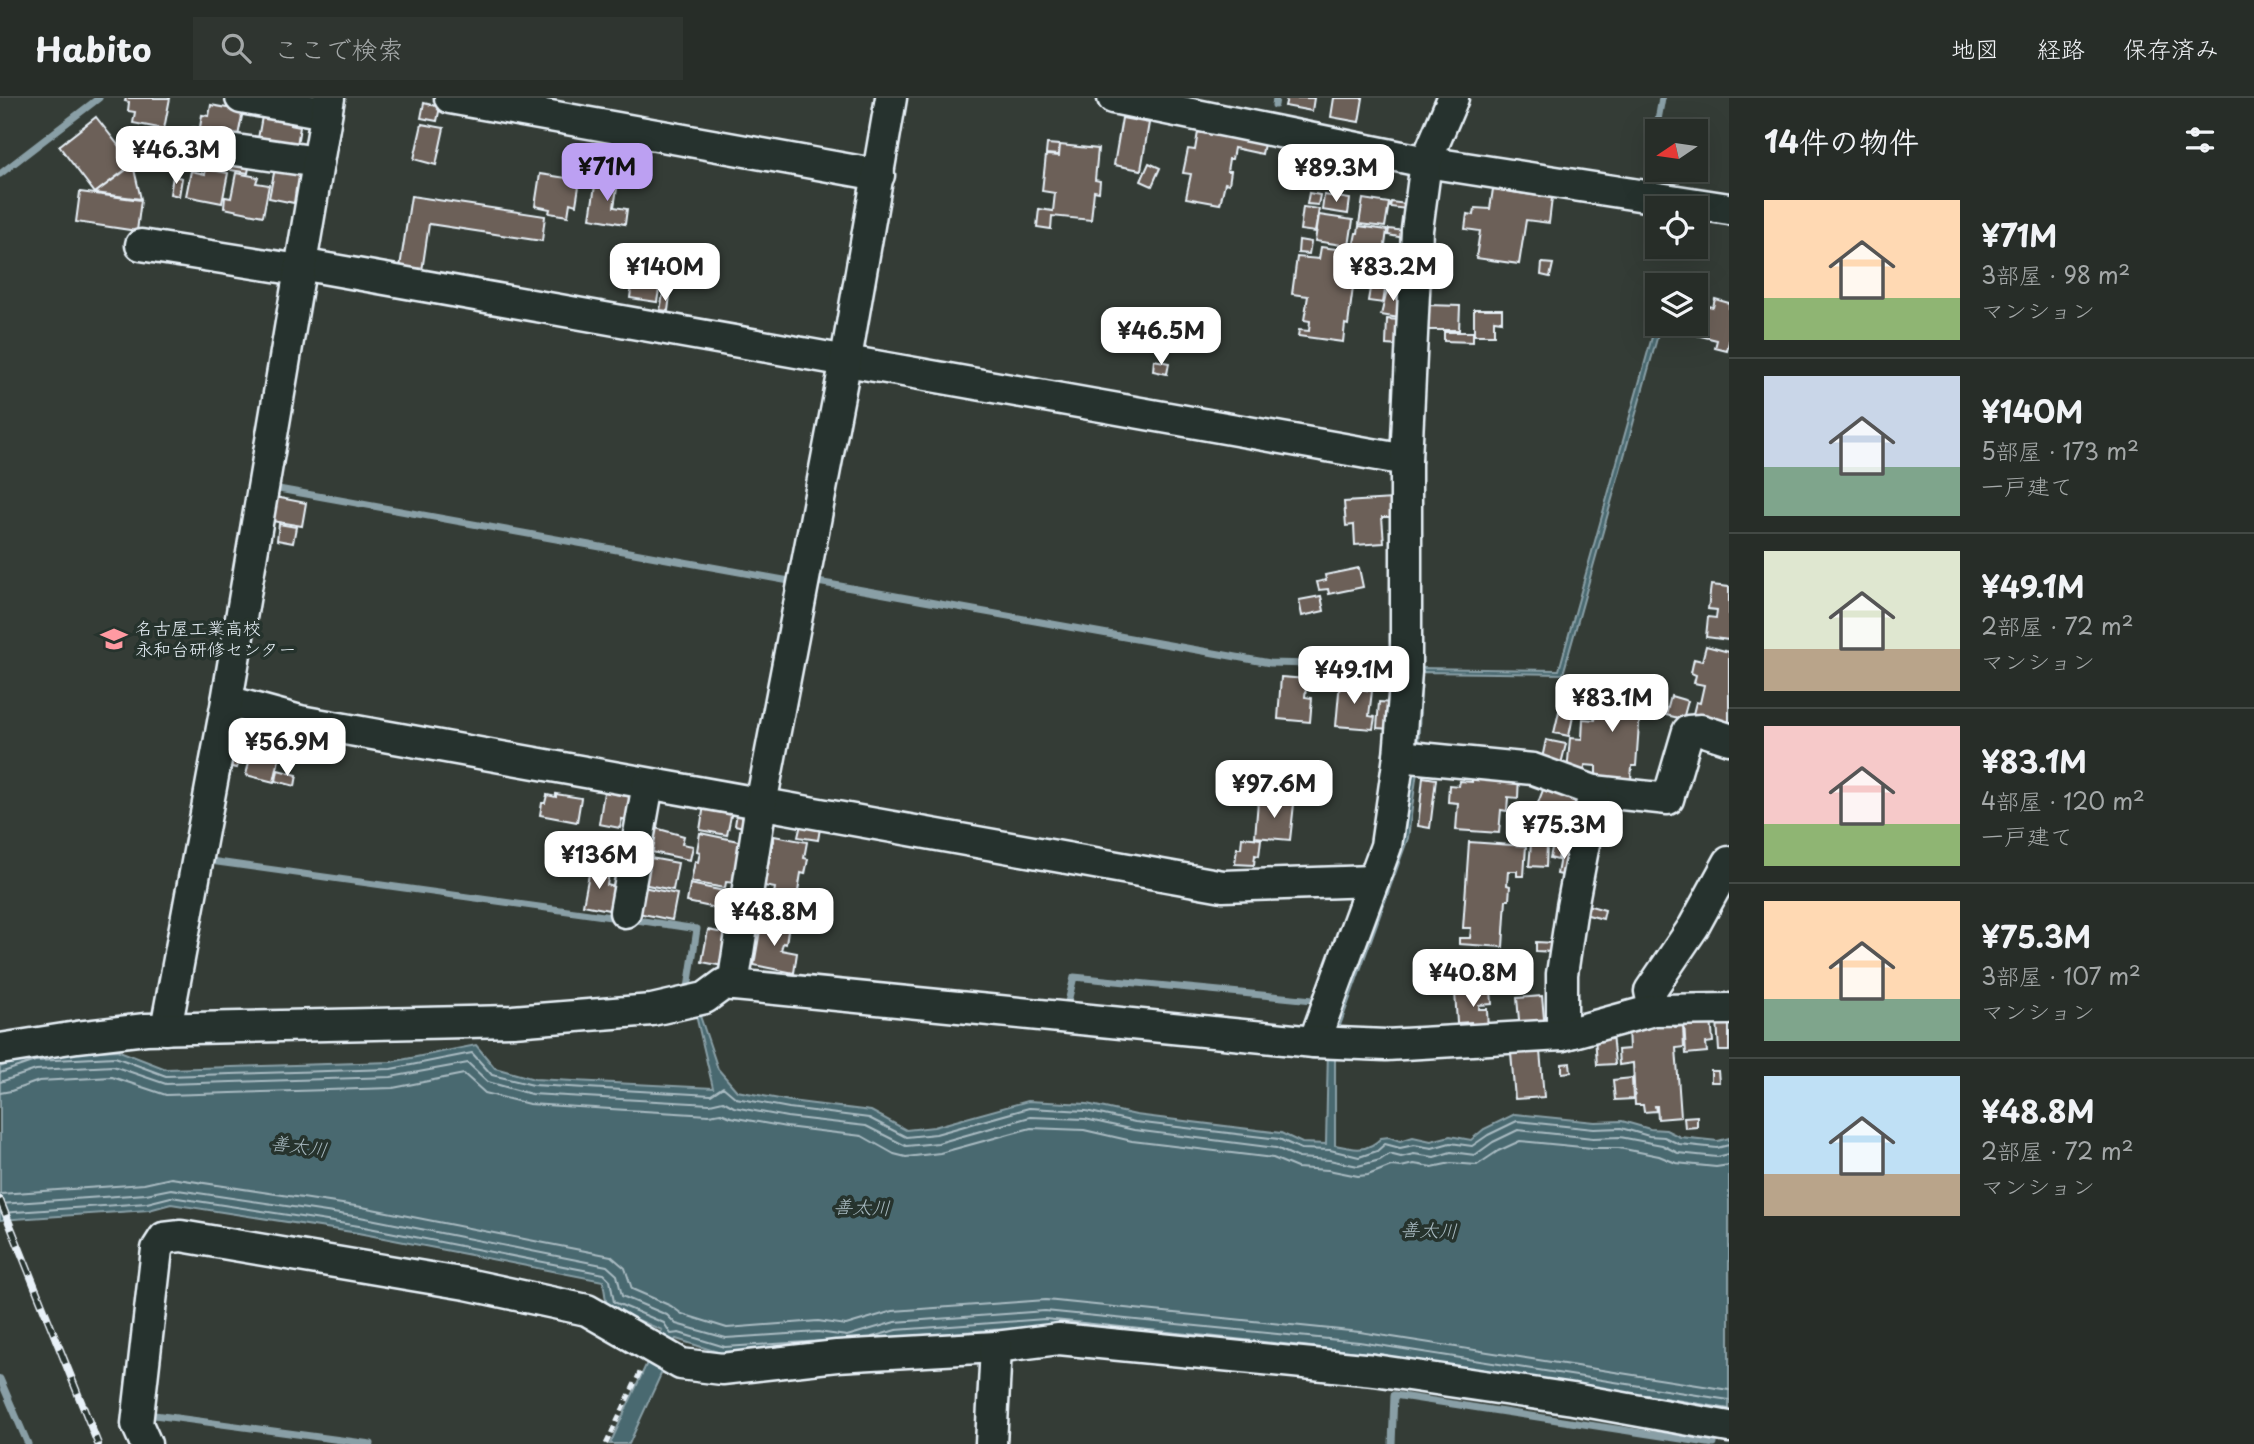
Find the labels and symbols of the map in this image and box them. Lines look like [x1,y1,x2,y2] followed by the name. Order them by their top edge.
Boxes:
[1645,119,1708,182] north arrow
[119,126,233,186] pin: ¥46.3M
[566,144,648,203] pin: ¥71M
[1279,144,1393,204] pin: ¥89.3M
[616,244,714,303] pin: ¥140M
[1336,244,1450,303] pin: ¥83.2M
[1104,308,1218,367] pin: ¥46.5M
[135,614,296,662] place label: 名古屋工業高校 永和台研修センター
[99,624,129,654] school or university icon: 名古屋工業高校 永和台研修センター
[1297,646,1411,706] pin: ¥49.1M
[1555,674,1669,734] pin: ¥83.1M
[230,718,344,778] pin: ¥56.9M
[1217,760,1331,820] pin: ¥97.6M
[1507,802,1621,861] pin: ¥75.3M
[550,832,648,891] pin: ¥136M
[717,888,831,948] pin: ¥48.8M
[1416,950,1530,1009] pin: ¥40.8M
[269,1127,329,1163] water label: 善太川
[833,1191,891,1221] water label: 善太川
[1400,1214,1458,1244] water label: 善太川

